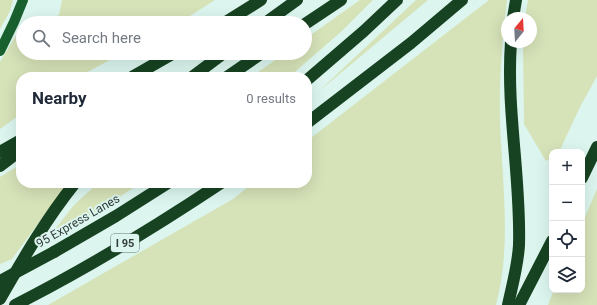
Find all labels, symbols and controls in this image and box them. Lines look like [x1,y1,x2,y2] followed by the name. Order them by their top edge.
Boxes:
[501,12,537,48] north arrow
[16,16,312,60] search box
[30,27,52,49] icon: search
[62,29,141,47] text: Search here
[32,88,87,108] text: Nearby
[246,91,296,106] text: 0 results
[549,149,585,293] map controls
[549,149,585,185] button: +
[549,185,585,221] button: −
[34,191,122,251] street label: 95 Express Lanes
[549,221,585,257] button: locate
[111,234,139,252] road number: I 95
[549,257,585,293] button: layers

